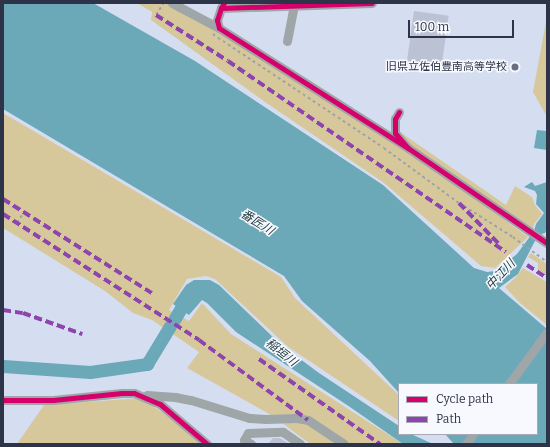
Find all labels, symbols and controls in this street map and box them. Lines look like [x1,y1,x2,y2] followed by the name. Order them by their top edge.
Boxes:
[410,12,516,38] scale bar
[415,20,449,34] text: 100 m
[386,60,507,74] place label: 旧県立佐伯豊南高等学校
[510,62,520,72] marker: 旧県立佐伯豊南高等学校
[238,207,276,239] water label: 番匠川
[483,257,519,293] water label: 中江川
[262,336,300,370] water label: 稲垣川
[398,383,538,435] legend
[436,392,493,406] text: Cycle path
[436,412,461,426] text: Path

